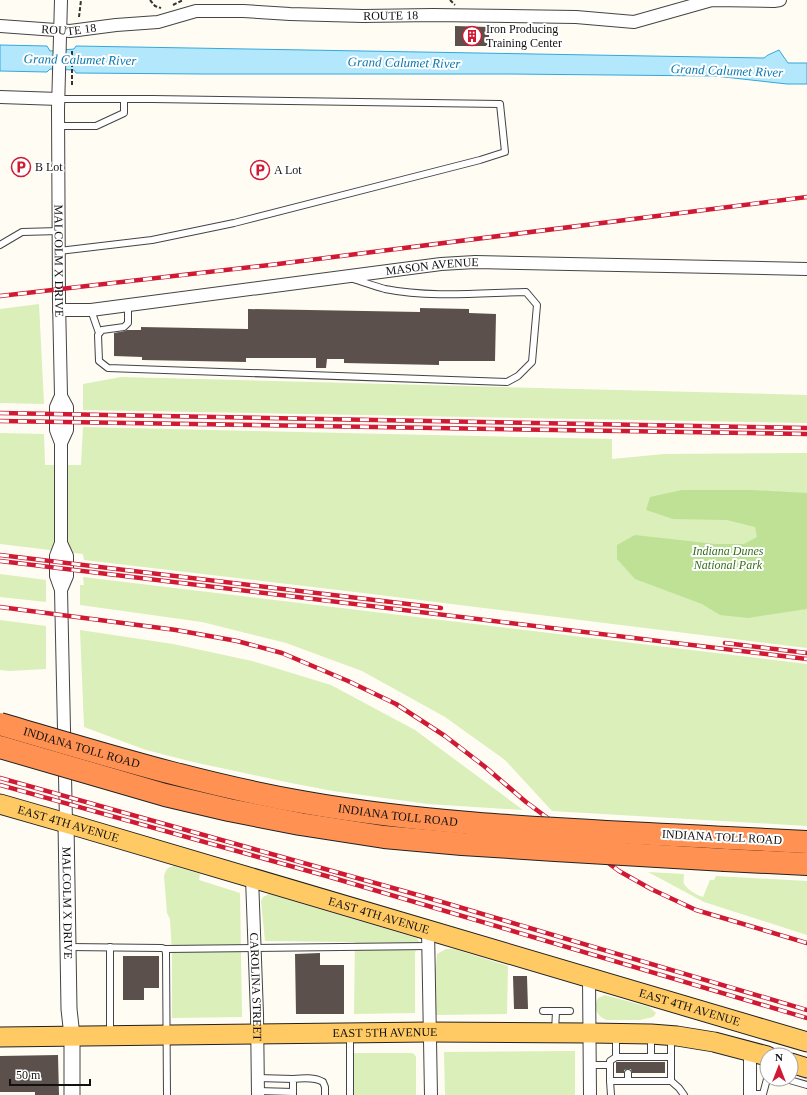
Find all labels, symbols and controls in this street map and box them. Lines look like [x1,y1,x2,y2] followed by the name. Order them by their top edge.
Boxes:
[363,8,418,23] street label: ROUTE 18
[41,21,97,38] street label: ROUTE 18
[486,22,562,50] place label: Iron Producing Training Center
[461,25,483,47] building icon: Iron Producing Training Center
[24,51,137,68] water label: Grand Calumet River
[348,54,461,71] water label: Grand Calumet River
[670,61,784,80] water label: Grand Calumet River
[10,156,32,178] parking icon: B Lot
[249,159,271,181] parking icon: A Lot
[35,160,63,174] place label: B Lot
[274,163,302,177] place label: A Lot
[51,205,66,317] street label: MALCOLM X DRIVE
[385,255,479,278] street label: MASON AVENUE
[692,544,764,572] park label: Indiana Dunes National Park
[22,724,142,771] street label: INDIANA TOLL ROAD
[337,801,459,829] street label: INDIANA TOLL ROAD
[16,802,121,845] street label: EAST 4TH AVENUE
[661,827,783,847] street label: INDIANA TOLL ROAD
[59,847,75,959] street label: MALCOLM X DRIVE
[327,894,431,937] street label: EAST 4TH AVENUE
[247,932,264,1042] street label: CAROLINA STREET
[637,986,742,1029] street label: EAST 4TH AVENUE
[332,1025,438,1040] street label: EAST 5TH AVENUE
[759,1047,799,1087] north arrow
[775,1051,783,1063] text: N
[10,1061,90,1087] scale bar
[16,1068,41,1082] text: 50 m

